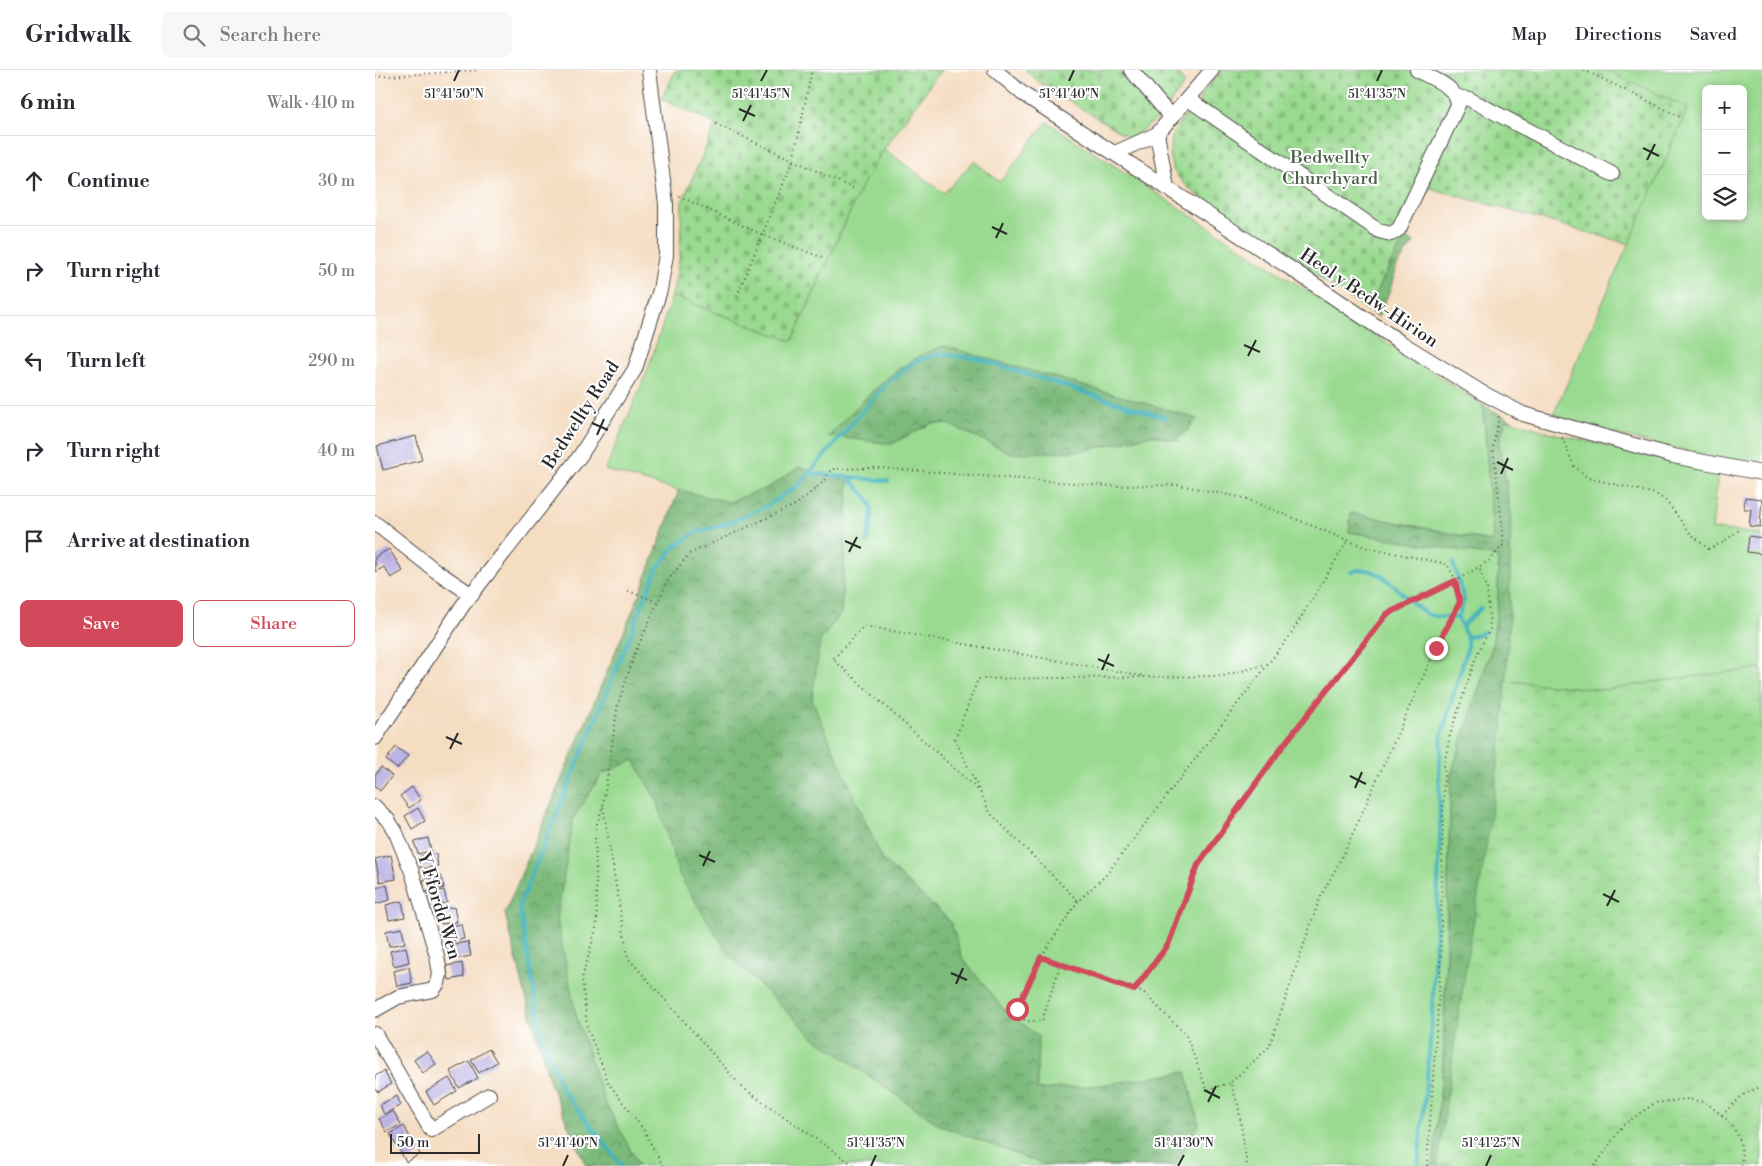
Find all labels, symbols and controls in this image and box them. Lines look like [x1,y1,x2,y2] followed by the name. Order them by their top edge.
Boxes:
[162,12,512,57] search box
[25,20,132,50] text: Gridwalk
[180,21,208,49] icon: search
[220,23,321,47] text: Search here
[1511,23,1547,46] text: Map
[1575,23,1662,46] text: Directions
[1690,23,1737,46] text: Saved
[1702,85,1747,220] map controls
[1702,85,1747,130] button: +
[424,87,484,102] text: 51°41'50"N
[732,87,790,102] text: 51°41'45"N
[1039,87,1099,102] text: 51°41'40"N
[1348,87,1406,102] text: 51°41'35"N
[20,90,75,116] text: 6 min
[267,93,355,113] text: Walk · 410 m
[1702,130,1747,175] button: −
[1282,146,1379,190] park label: Bedwellty Churchyard
[20,167,48,195] icon: ahead
[67,169,150,193] text: Continue
[318,171,355,191] text: 30 m
[1702,175,1747,220] button: layers
[1295,243,1443,353] street label: Heol y Bedw-Hirion
[20,257,48,285] icon: right
[67,259,160,283] text: Turn right
[318,261,355,281] text: 50 m
[20,347,48,375] icon: left
[67,349,146,373] text: Turn left
[308,351,355,371] text: 290 m
[537,356,625,474] street label: Bedwellty Road
[20,437,48,465] icon: right
[67,439,160,463] text: Turn right
[318,441,355,461] text: 40 m
[20,527,48,555] icon: arrive
[67,529,250,553] text: Arrive at destination
[20,600,183,647] button: Save
[193,600,355,647] button: Share
[1425,637,1448,660] route end
[412,849,466,962] street label: Y Ffordd Wen
[1006,998,1029,1021] route start
[390,1131,480,1154] scale bar
[397,1134,429,1152] text: 50 m
[538,1136,598,1151] text: 51°41'40"N
[847,1136,905,1151] text: 51°41'35"N
[1154,1136,1214,1151] text: 51°41'30"N
[1462,1136,1520,1151] text: 51°41'25"N

